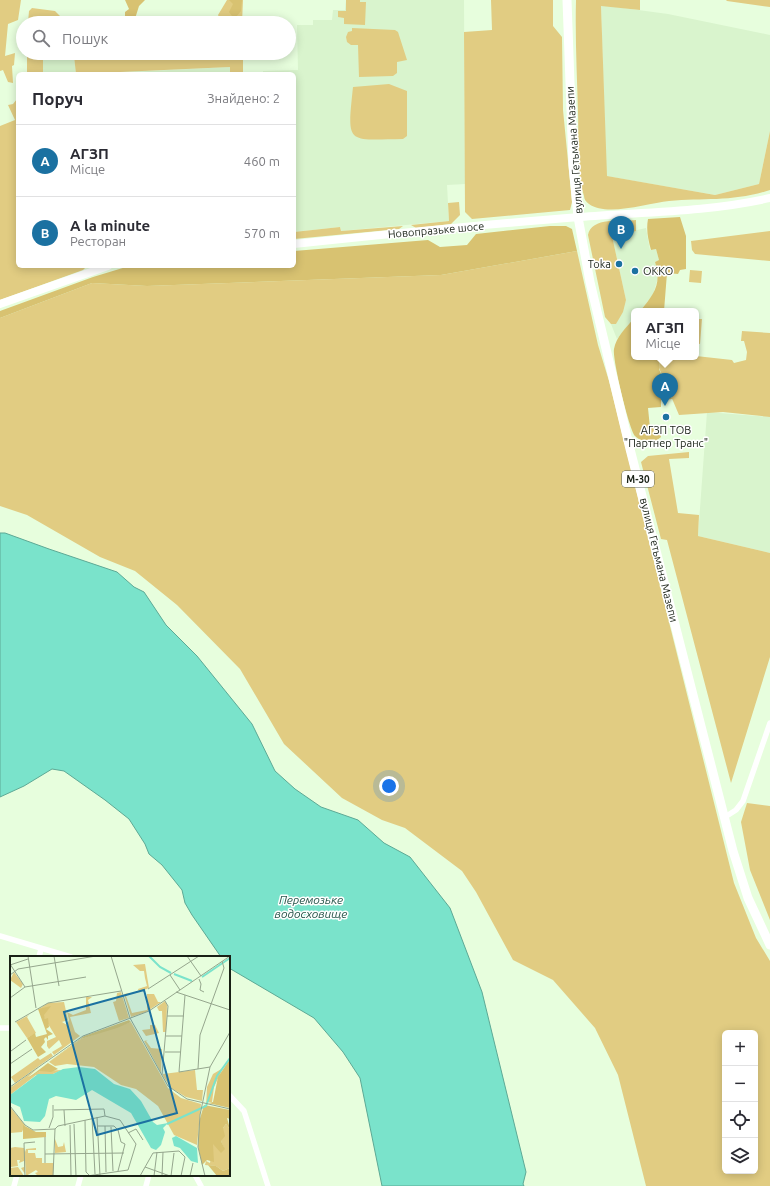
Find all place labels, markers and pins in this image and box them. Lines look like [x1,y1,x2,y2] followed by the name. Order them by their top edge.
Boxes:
[608,216,634,249] pin: B
[588,258,611,270] place label: Toka
[614,259,624,269] marker: Toka
[643,265,673,277] place label: ОККО
[630,266,640,276] marker: ОККО
[652,373,678,406] pin: A
[661,412,671,422] marker: АГЗП ТОВ "Партнер Транс"
[624,424,708,449] place label: АГЗП ТОВ "Партнер Транс"

